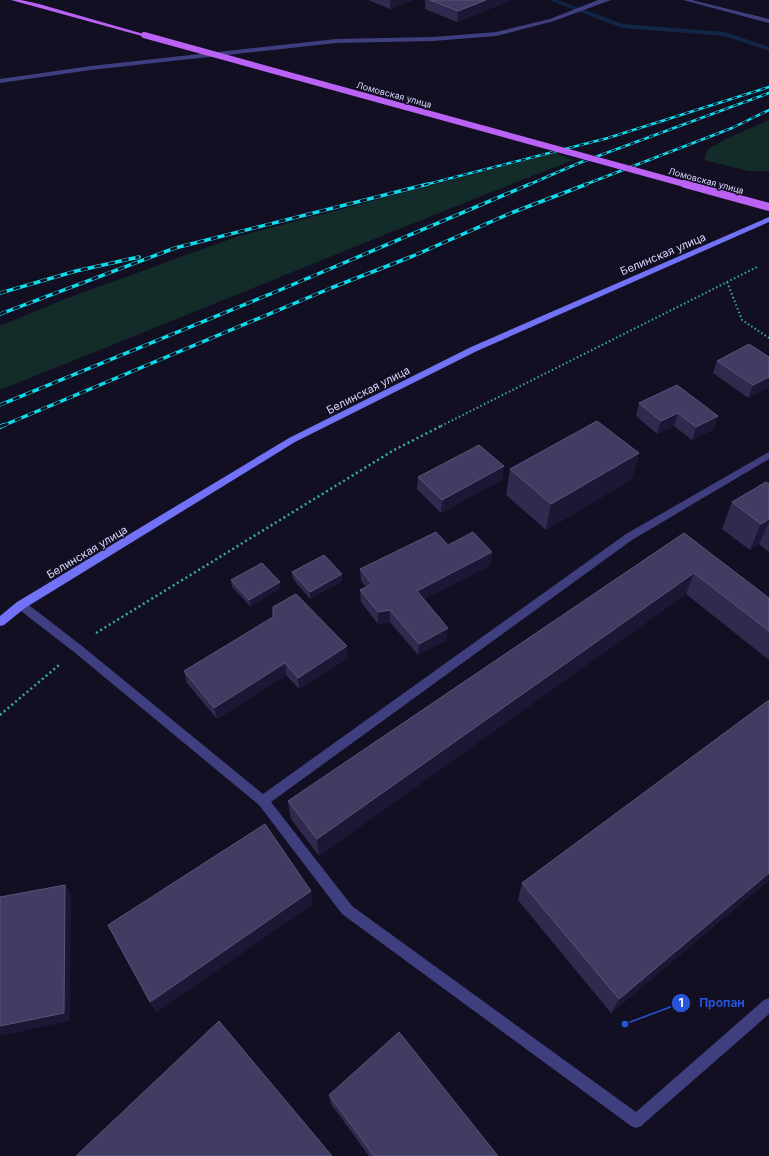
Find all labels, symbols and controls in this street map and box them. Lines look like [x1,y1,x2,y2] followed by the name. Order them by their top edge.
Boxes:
[355,79,433,110] street label: Ломовская улица
[667,165,745,196] street label: Ломовская улица
[618,230,708,278] street label: Белинская улица
[324,363,412,417] street label: Белинская улица
[44,522,130,582] street label: Белинская улица
[671,991,753,1015] callout: Пропан
[678,995,684,1010] text: 1
[699,995,745,1010] text: Пропан

